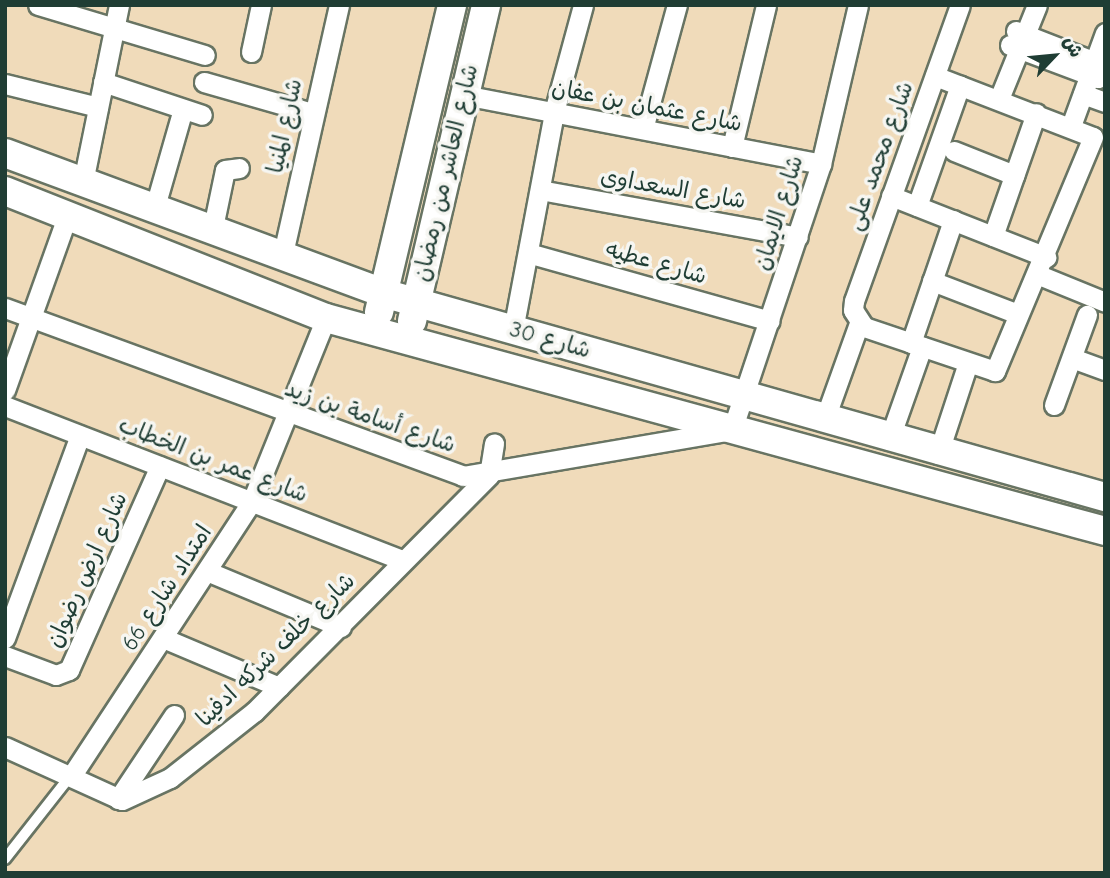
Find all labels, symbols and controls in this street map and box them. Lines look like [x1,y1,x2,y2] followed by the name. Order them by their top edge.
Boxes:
[1019,21,1089,91] north arrow
[1058,33,1087,61] text: ش
[408,62,484,284] street label: شارع العاشر من رمضان
[550,74,744,138] street label: شارع عثمان بن عفان
[262,76,308,176] street label: شارع المنيا
[840,78,920,234] street label: شارع محمد على
[748,152,810,274] street label: شارع الايمان
[598,163,748,215] street label: شارع السعداوى
[602,235,710,291] street label: شارع عطيه
[506,315,594,365] street label: شارع 30
[281,375,459,459] street label: شارع أسامة بن زيد
[115,411,311,509] street label: شارع عمر بن الخطاب
[40,488,134,652] street label: شارع ارض رضوان
[116,520,218,656] street label: امتداد شارع 66
[191,567,361,733] street label: شارع خلف شركه ادفينا

